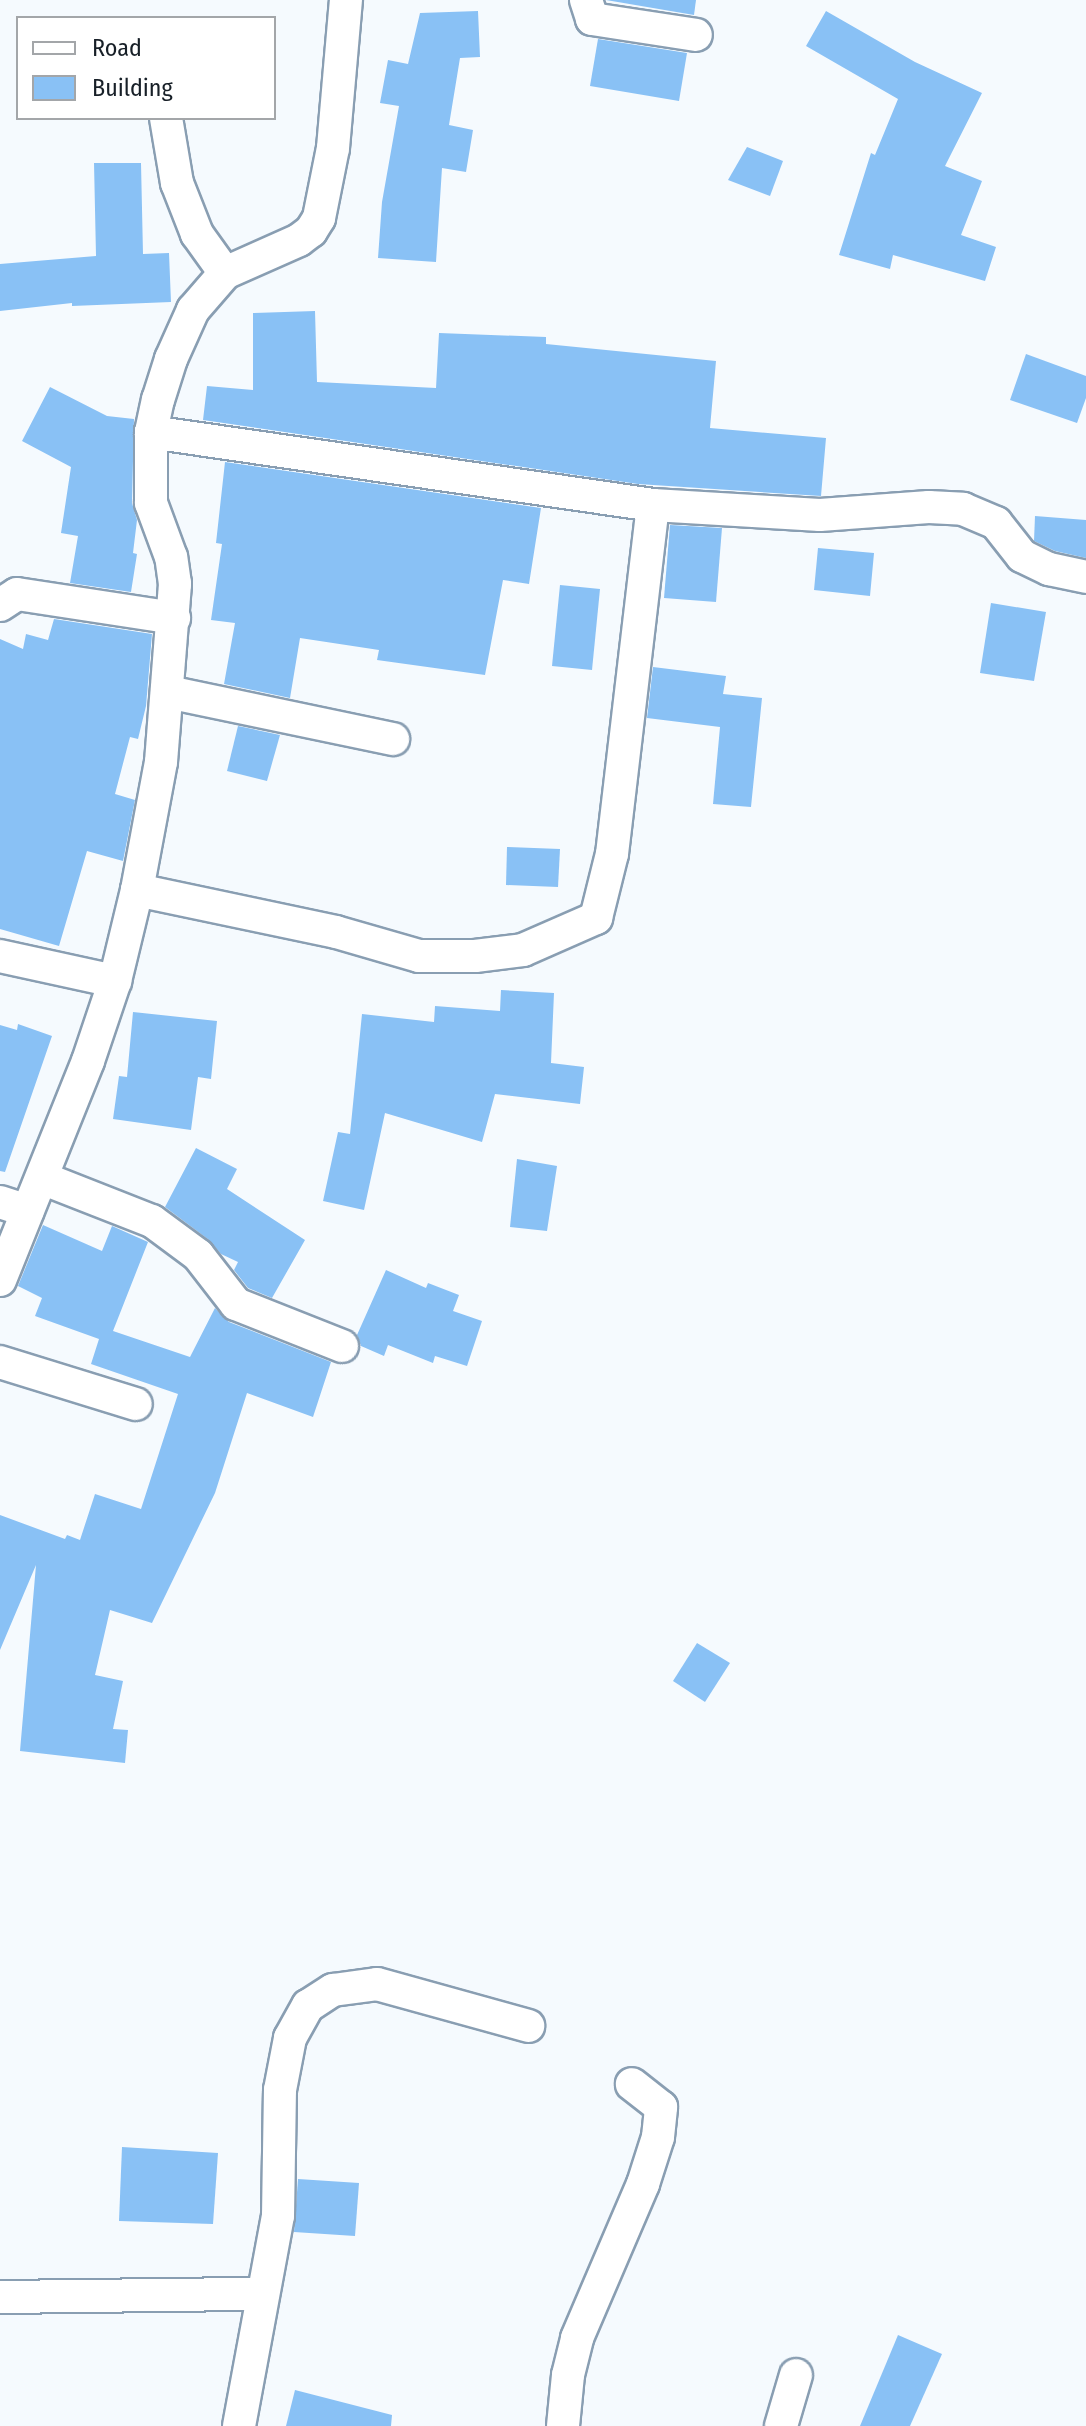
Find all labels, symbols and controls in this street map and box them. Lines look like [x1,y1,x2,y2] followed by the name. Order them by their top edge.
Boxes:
[16,16,276,120] legend
[92,34,142,62] text: Road
[92,74,173,102] text: Building

